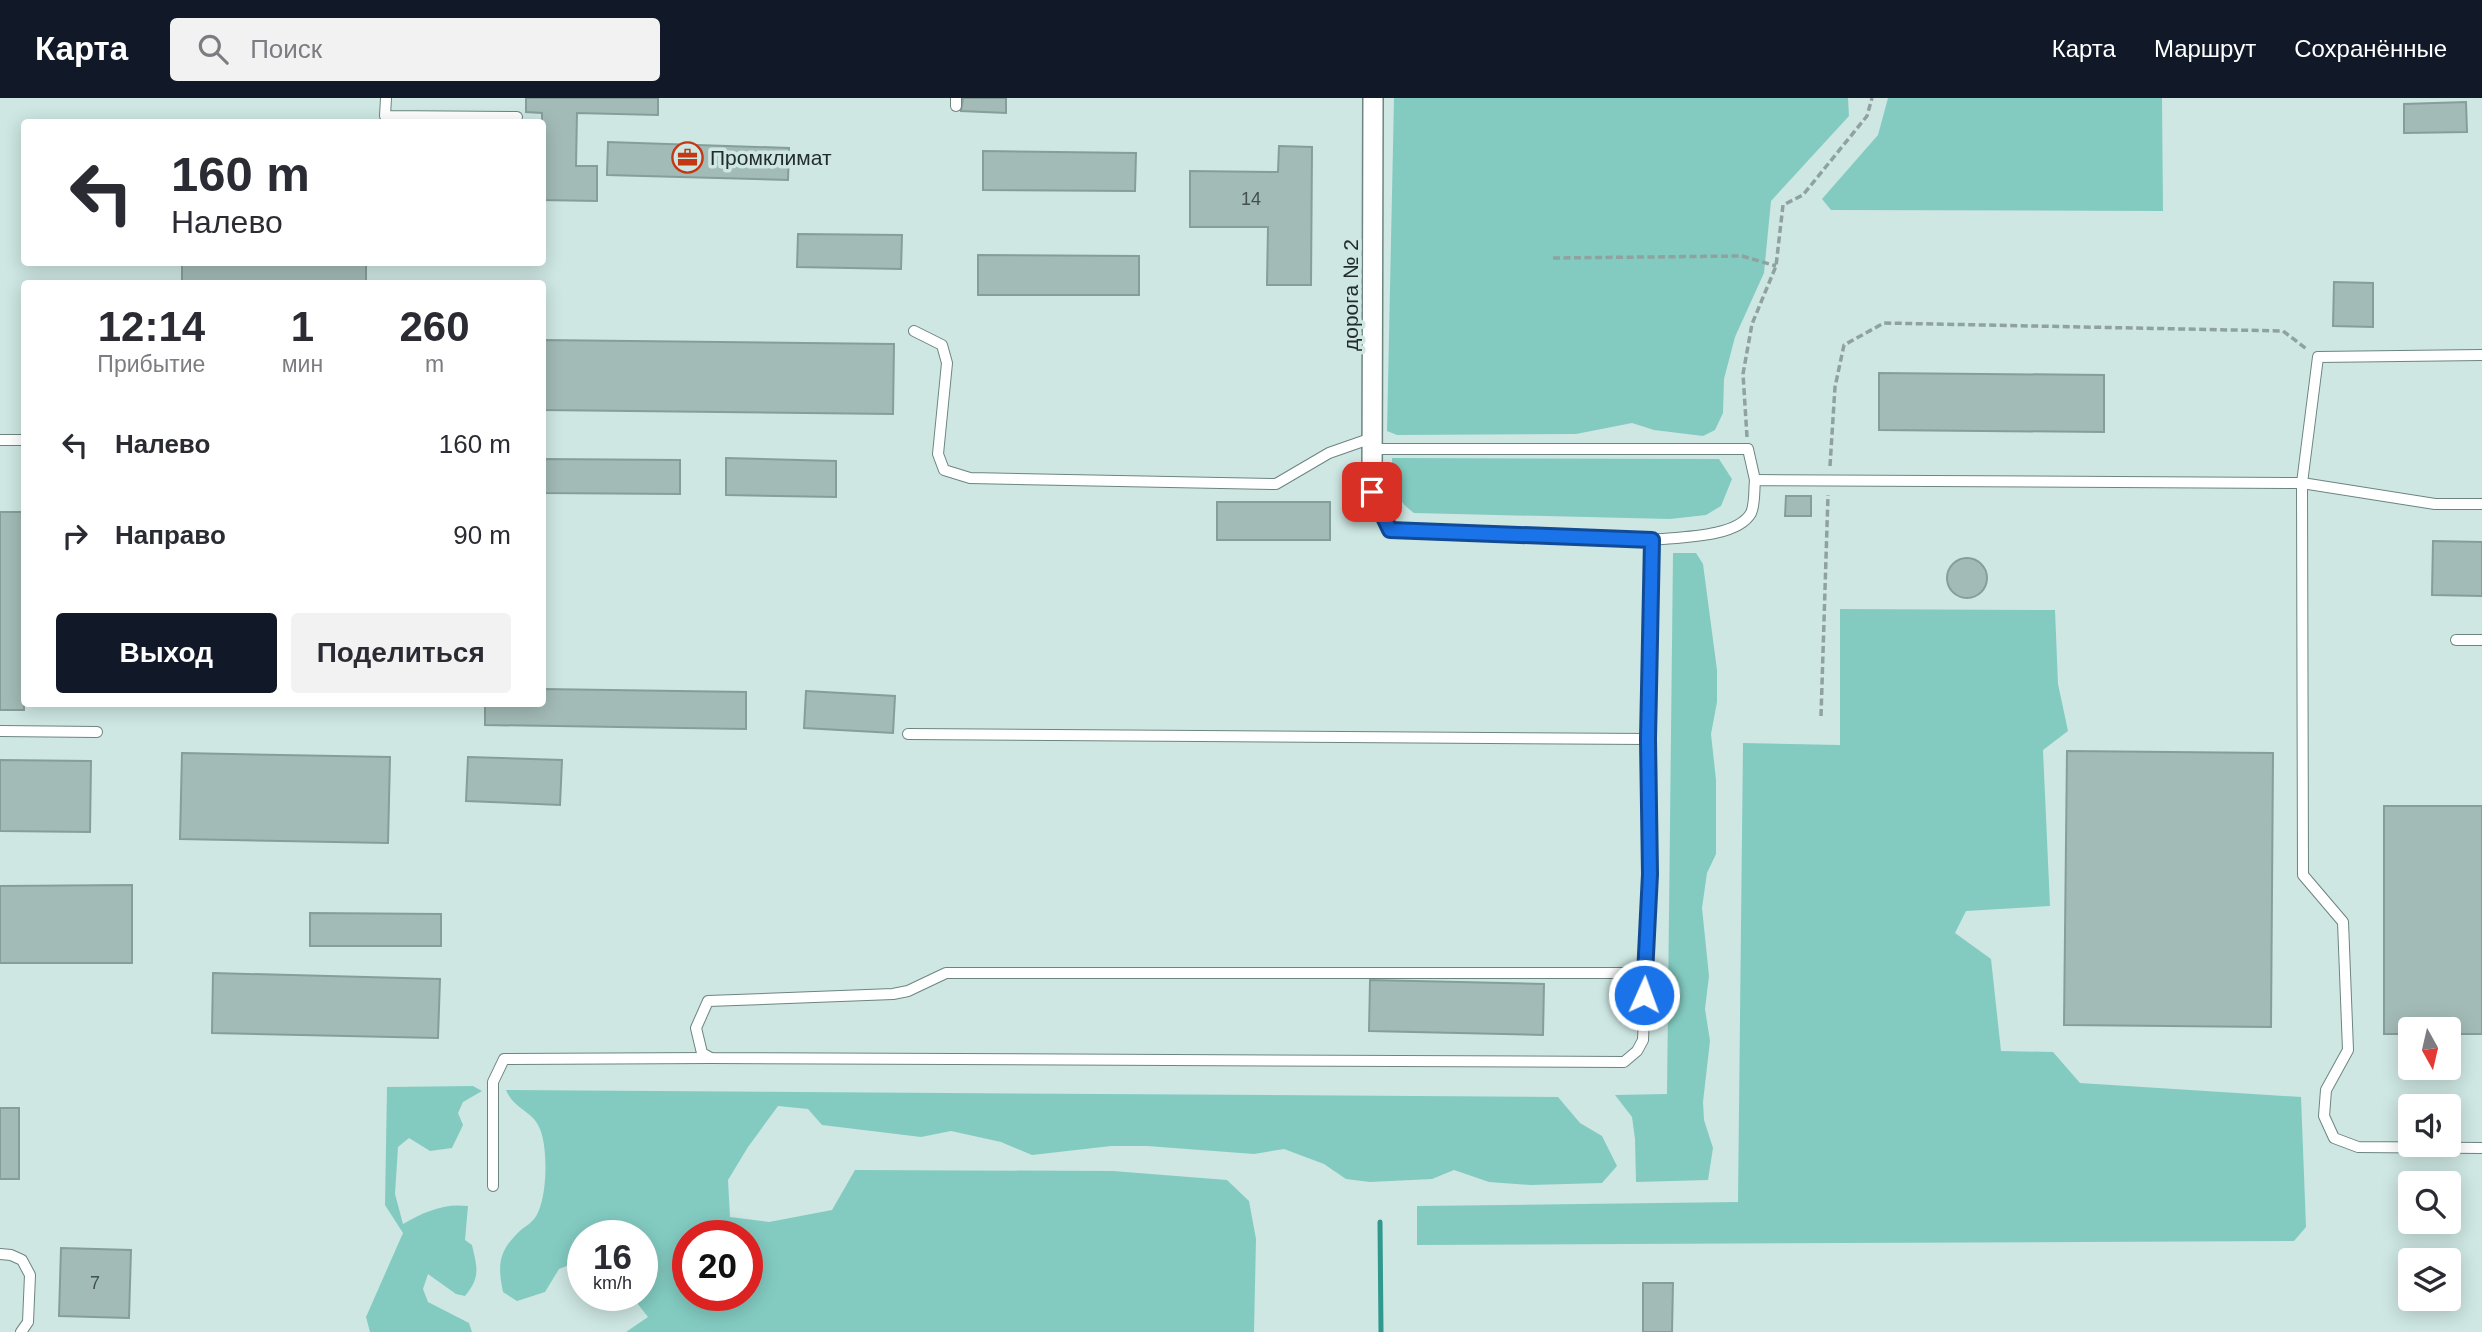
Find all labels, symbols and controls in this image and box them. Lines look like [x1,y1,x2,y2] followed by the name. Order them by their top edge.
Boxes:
[170,18,660,81] search box
[35,30,128,67] text: Карта
[194,30,232,68] icon: search
[250,34,322,64] text: Поиск
[2052,35,2116,62] text: Карта
[2154,35,2256,62] text: Маршрут
[2294,35,2447,62] text: Сохранённые
[670,140,704,174] office icon: Промклимат
[710,146,832,169] place label: Промклимат
[56,147,147,238] icon: left
[171,147,310,201] text: 160 m
[1241,189,1261,209] house number: 14
[171,204,283,240] text: Налево
[1339,239,1362,351] street label: дорога № 2
[98,303,205,350] text: 12:14
[291,303,314,350] text: 1
[400,303,470,350] text: 260
[97,351,205,377] text: Прибытие
[282,351,323,377] text: мин
[425,351,444,377] text: m
[56,426,94,464] icon: left
[115,429,210,459] text: Налево
[439,429,511,459] text: 160 m
[1342,462,1402,522] pin
[1353,473,1391,511] icon: arrive
[56,517,94,555] icon: right
[115,520,226,550] text: Направо
[453,520,511,550] text: 90 m
[56,613,277,693] button: Выход
[291,613,511,693] button: Поделиться
[1607,958,1681,1032] position arrow
[2398,1017,2460,1080] north arrow
[2398,1017,2461,1311] map controls
[2398,1094,2461,1157] button: sound
[2398,1171,2461,1234] button: search
[672,1220,763,1311] speed limit sign: 20
[593,1237,632,1276] text: 16
[2398,1248,2461,1311] button: layers
[90,1273,100,1293] house number: 7
[593,1273,632,1293] text: km/h

